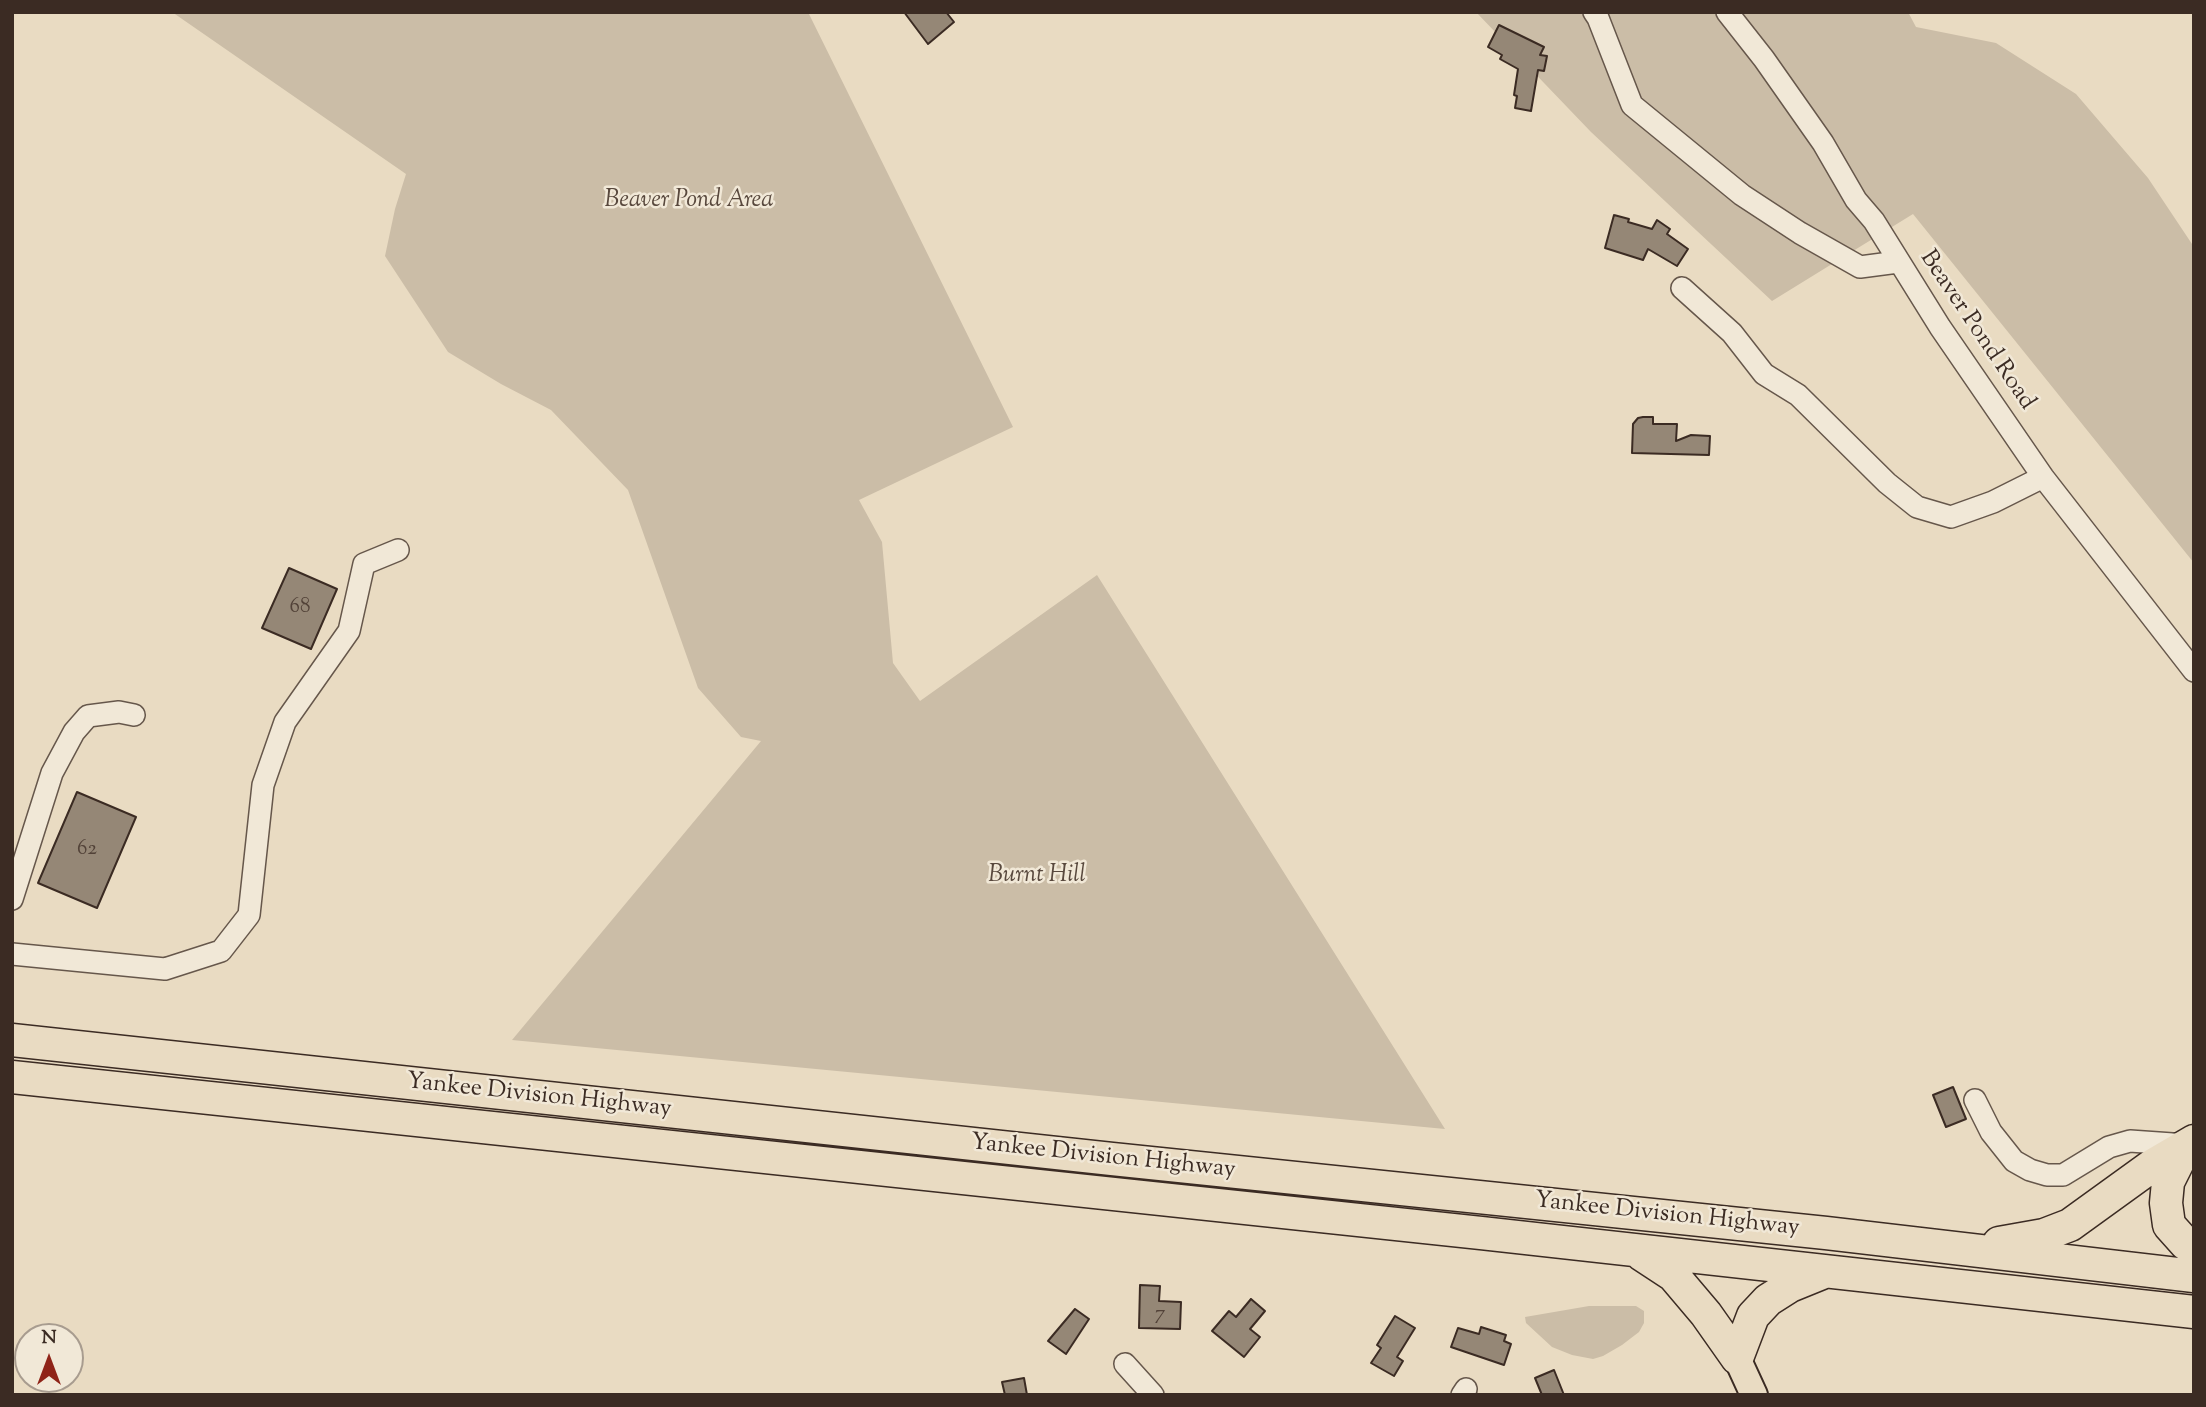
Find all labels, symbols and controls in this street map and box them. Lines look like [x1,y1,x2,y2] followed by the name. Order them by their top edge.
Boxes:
[604,188,774,216] park label: Beaver Pond Area
[1912,246,2040,416] street label: Beaver Pond Road
[290,595,310,621] house number: 68
[77,837,97,863] house number: 62
[988,863,1086,891] park label: Burnt Hill
[405,1069,673,1125] street label: Yankee Division Highway
[969,1130,1237,1186] street label: Yankee Division Highway
[1533,1188,1801,1244] street label: Yankee Division Highway
[1155,1302,1165,1328] house number: 7
[14,1323,84,1393] north arrow
[41,1325,57,1352] text: N

